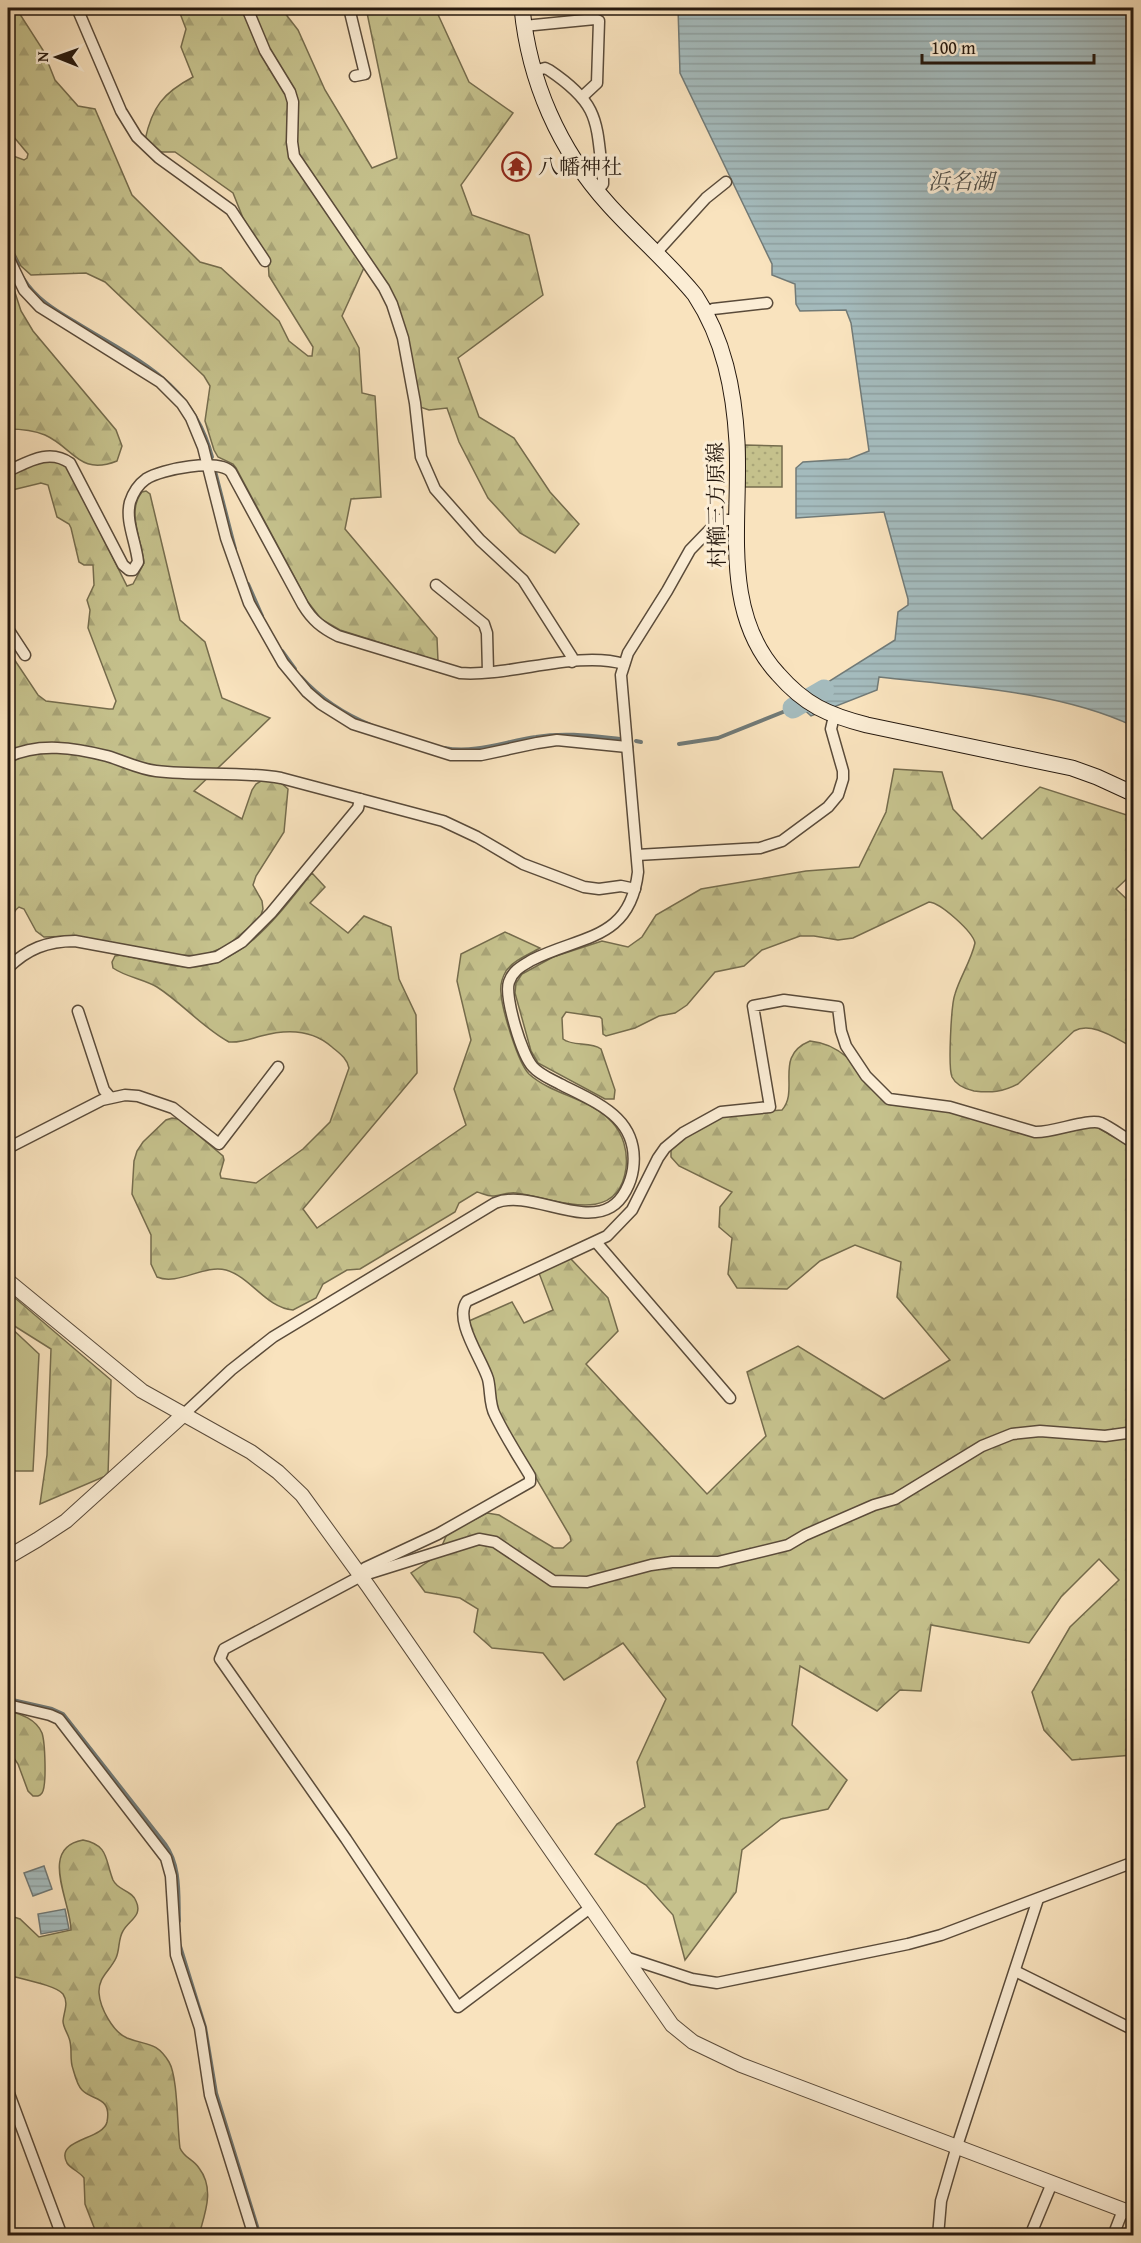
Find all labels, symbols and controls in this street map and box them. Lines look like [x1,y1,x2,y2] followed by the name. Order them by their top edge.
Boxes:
[27,27,87,87] north arrow
[922,27,1094,65] scale bar
[931,34,976,61] text: 100 m
[30,51,54,62] text: N
[501,150,533,182] temple icon: 八幡神社
[538,151,622,182] place label: 八幡神社
[928,165,998,197] water label: 浜名湖
[699,442,733,568] street label: 村櫛三方原線

